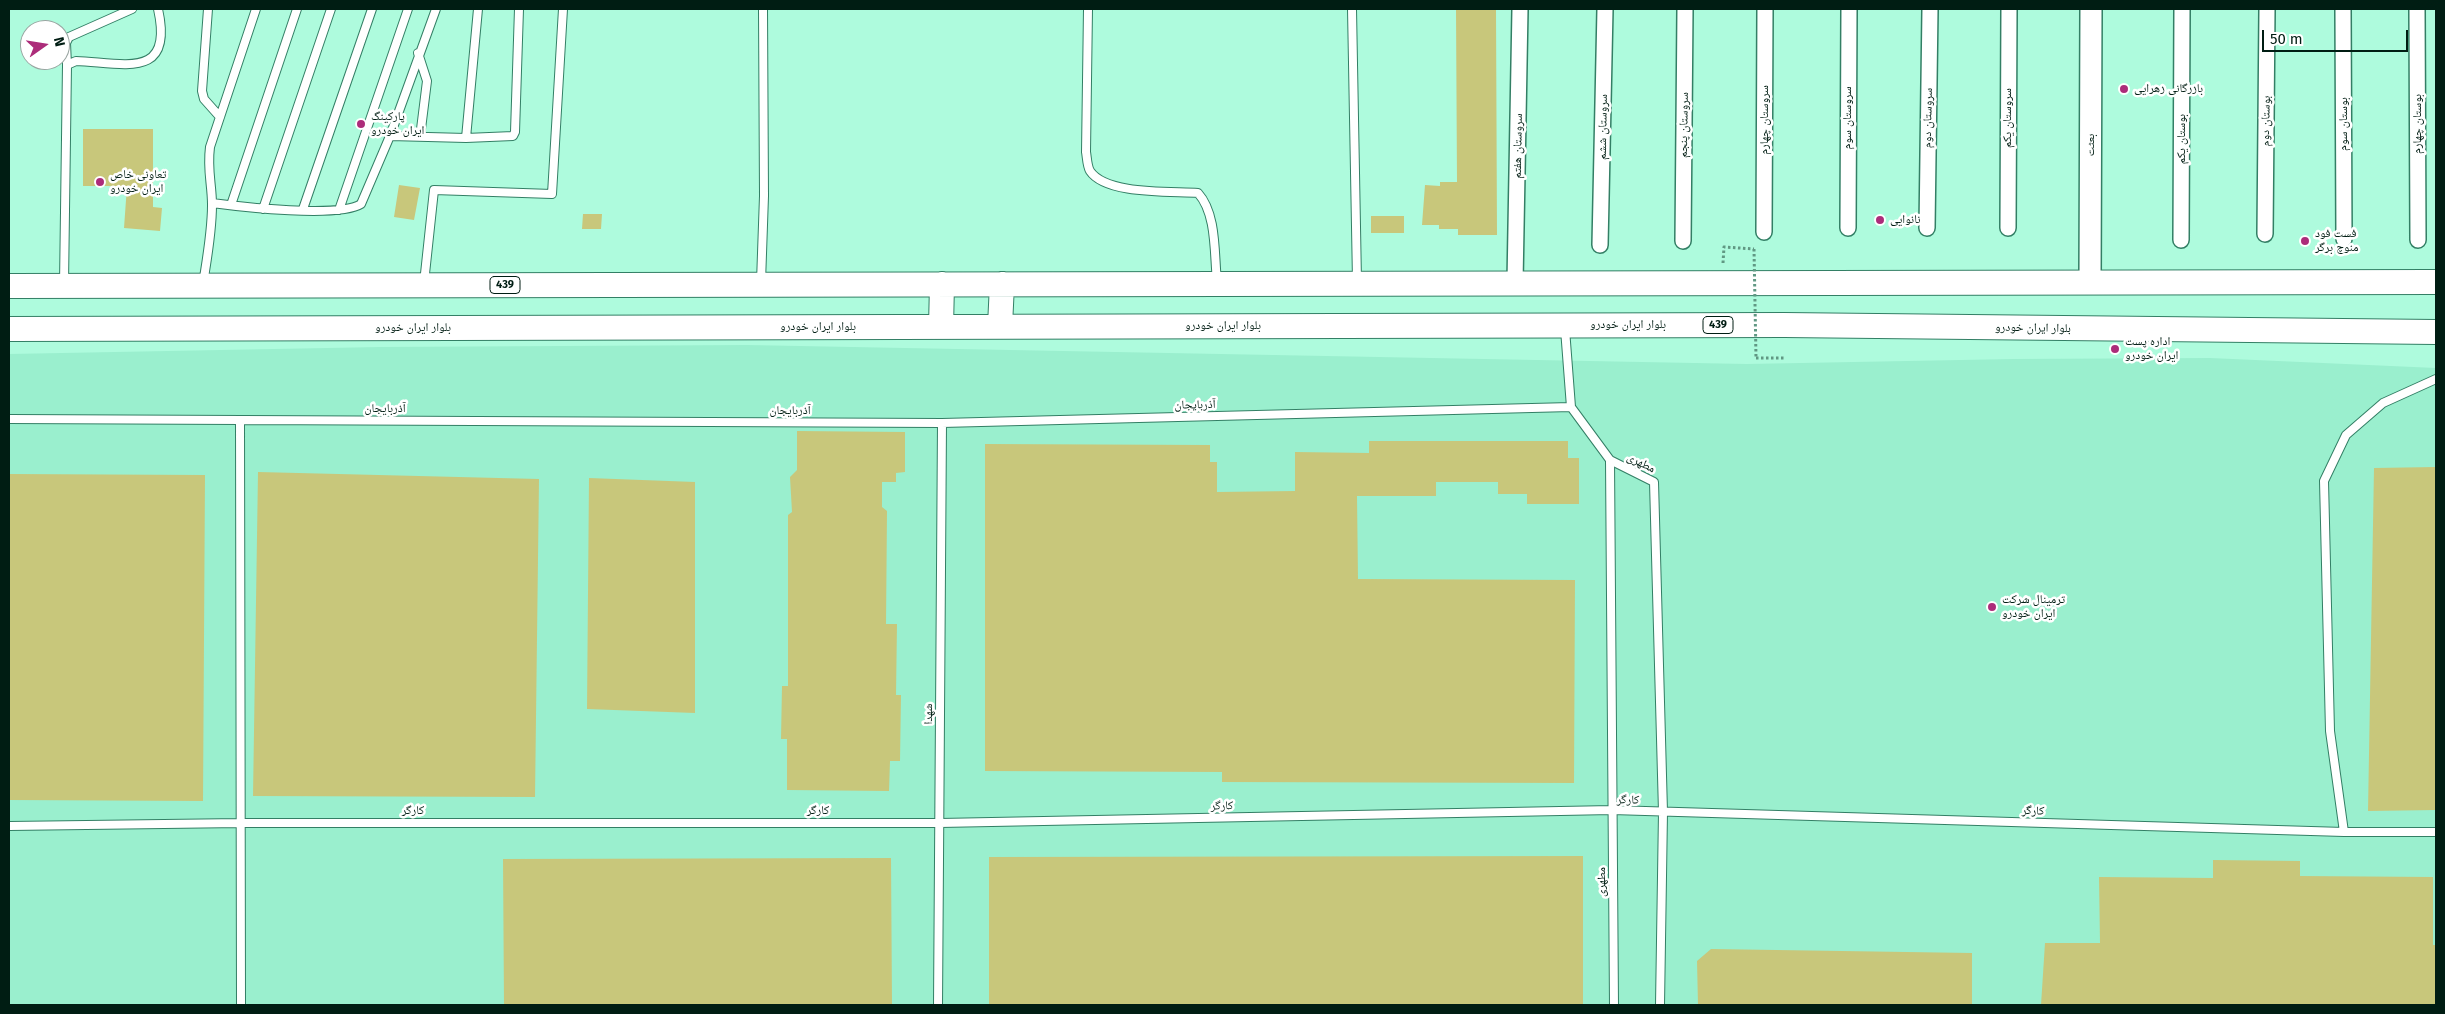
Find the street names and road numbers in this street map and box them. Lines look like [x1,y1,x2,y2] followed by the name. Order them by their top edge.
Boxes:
[1758,85,1772,155] street label: سروستان چهارم
[1841,86,1855,150] street label: سروستان سوم
[1920,88,1936,148] street label: سروستان دوم
[2001,88,2015,148] street label: سروستان یکم
[1676,92,1692,158] street label: سروستان پنجم
[1595,94,1611,160] street label: سروستان ششم
[2411,94,2425,154] street label: بوستان چهارم
[2258,95,2274,147] street label: بوستان دوم
[2337,97,2351,151] street label: بوستان سوم
[1510,113,1526,179] street label: سروستان هفتم
[2175,114,2189,164] street label: بوستان یکم
[2084,134,2098,156] street label: بعثت
[490,276,520,294] road number: 439
[1703,316,1733,334] road number: 439
[1590,318,1666,332] street label: بلوار ایران خودرو
[1185,319,1261,333] street label: بلوار ایران خودرو
[780,320,856,334] street label: بلوار ایران خودرو
[1995,320,2071,336] street label: بلوار ایران خودرو
[375,321,451,335] street label: بلوار ایران خودرو
[1174,397,1216,413] street label: آذربایجان
[365,402,405,416] street label: آذربایجان
[770,404,810,418] street label: آذربایجان
[1624,450,1658,476] street label: مطهری
[922,703,936,725] street label: شهدا
[1617,793,1639,807] street label: کارگر
[1211,799,1233,813] street label: کارگر
[2022,803,2044,819] street label: کارگر
[402,804,424,818] street label: کارگر
[807,804,829,818] street label: کارگر
[1595,867,1609,897] street label: مطهری

